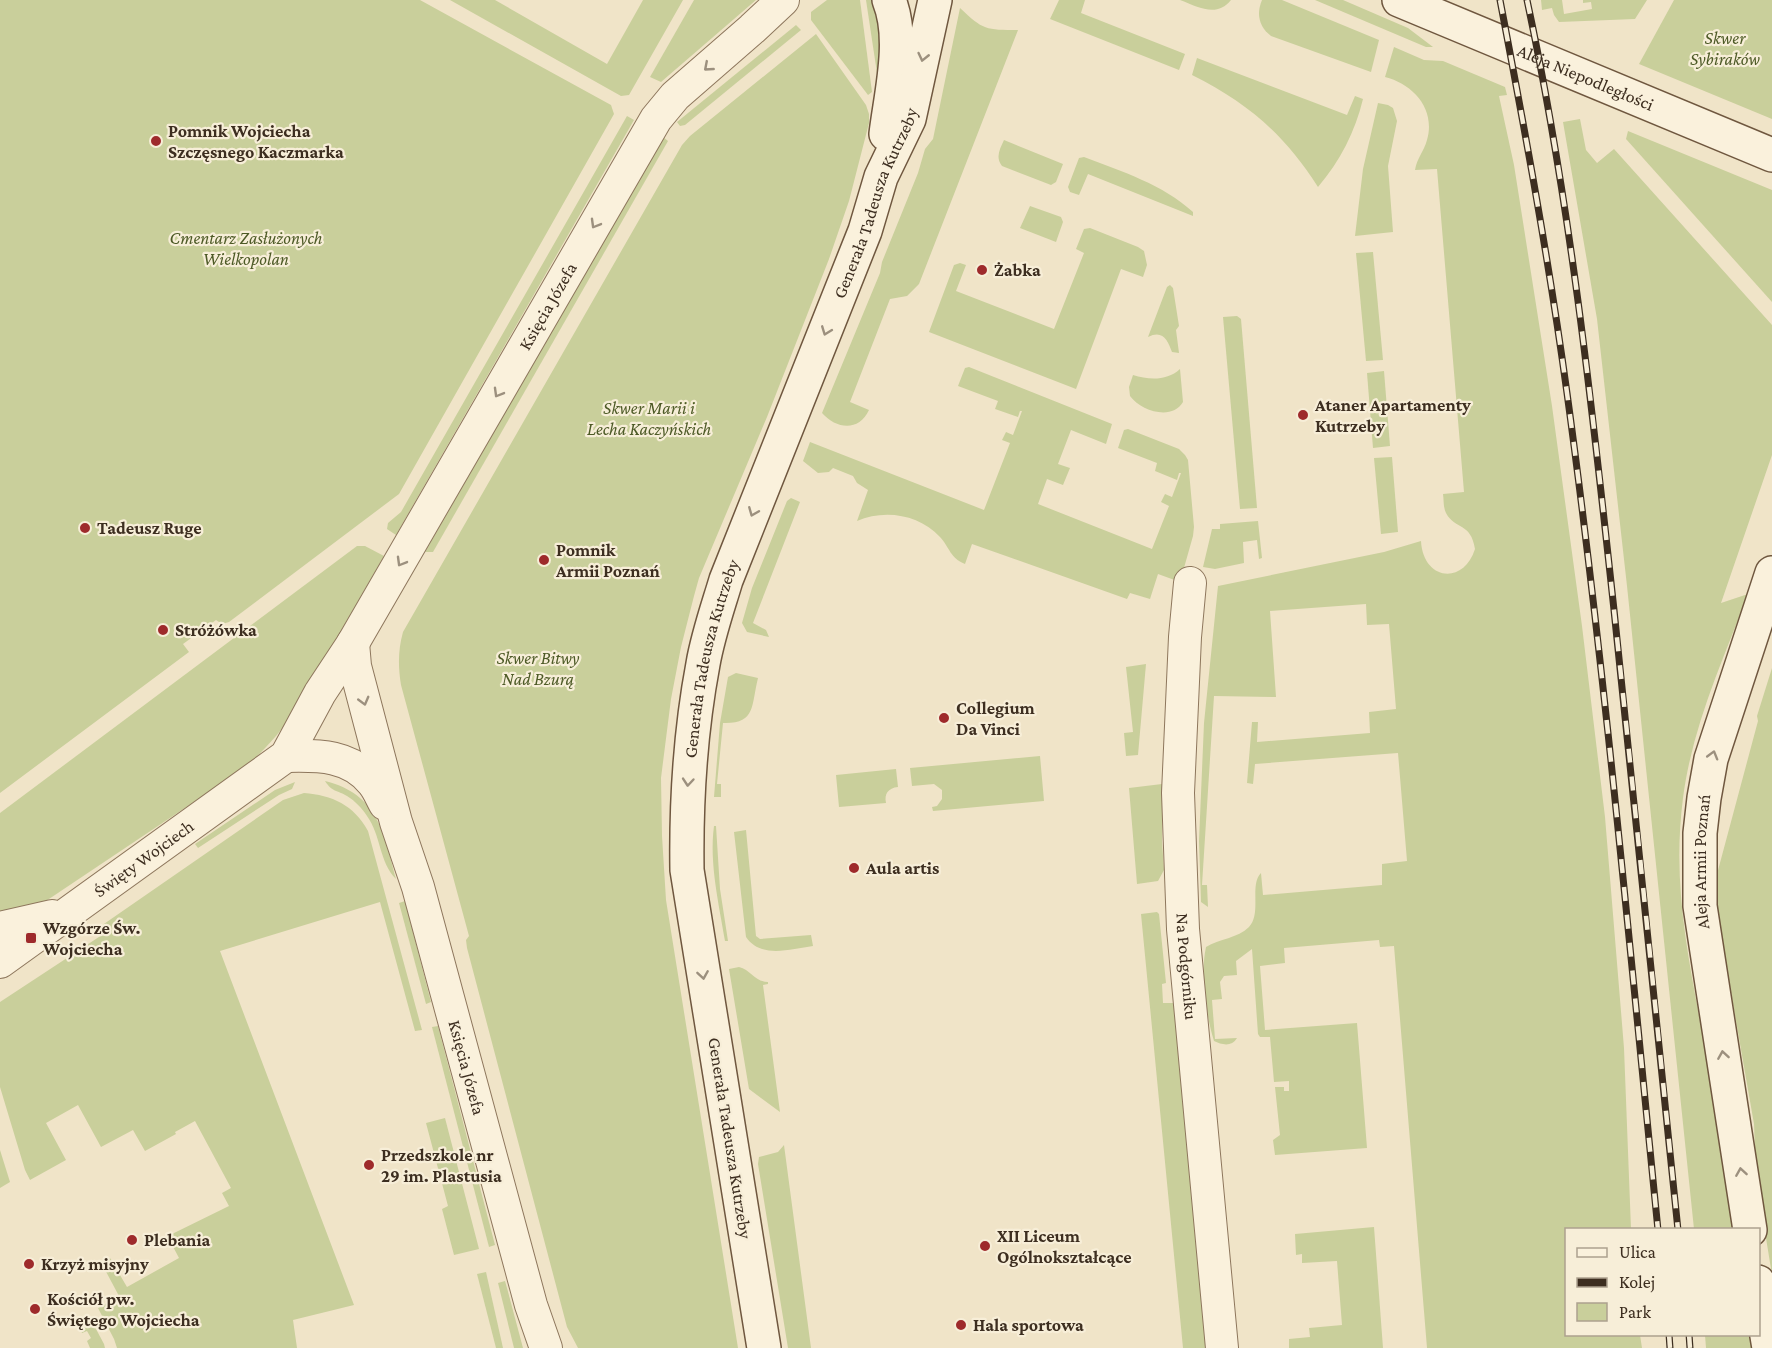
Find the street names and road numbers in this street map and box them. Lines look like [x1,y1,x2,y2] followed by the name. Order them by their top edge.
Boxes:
[1514,40,1657,115] street label: Aleja Niepodległości
[829,105,921,301] street label: Generała Tadeusza Kutrzeby
[515,259,581,353] street label: Księcia Józefa
[680,556,744,759] street label: Generała Tadeusza Kutrzeby
[1690,793,1714,931] street label: Aleja Armii Poznań
[90,816,198,901] street label: Święty Wojciech
[1172,913,1201,1021] street label: Na Podgórniku
[444,1018,489,1117] street label: Księcia Józefa
[704,1036,756,1241] street label: Generała Tadeusza Kutrzeby

